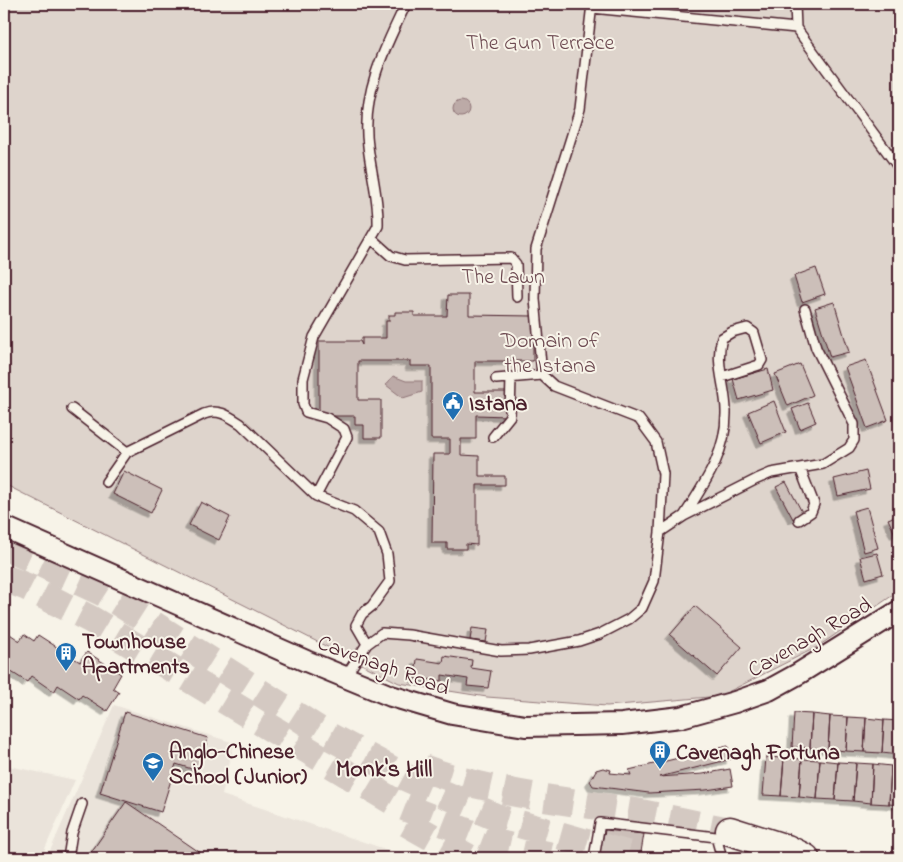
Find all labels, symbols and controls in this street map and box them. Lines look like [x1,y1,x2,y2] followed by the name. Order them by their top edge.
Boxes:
[466,28,614,60] park label: The Gun Terrace
[461,262,545,294] park label: The Lawn
[500,326,600,383] park label: Domain of the Istana
[469,389,527,421] place label: Istana
[441,390,465,421] public building icon: Istana
[743,590,879,688] street label: Cavenagh Road
[82,627,190,684] place label: Townhouse Apartments
[312,628,454,706] street label: Cavenagh Road
[54,641,78,672] building icon: Townhouse Apartments
[169,737,307,794] place label: Anglo-Chinese School (Junior)
[676,738,840,771] place label: Cavenagh Fortuna
[648,739,672,770] building icon: Cavenagh Fortuna
[141,751,165,782] school or university icon: Anglo-Chinese School (Junior)
[336,753,432,788] district label: Monk's Hill

